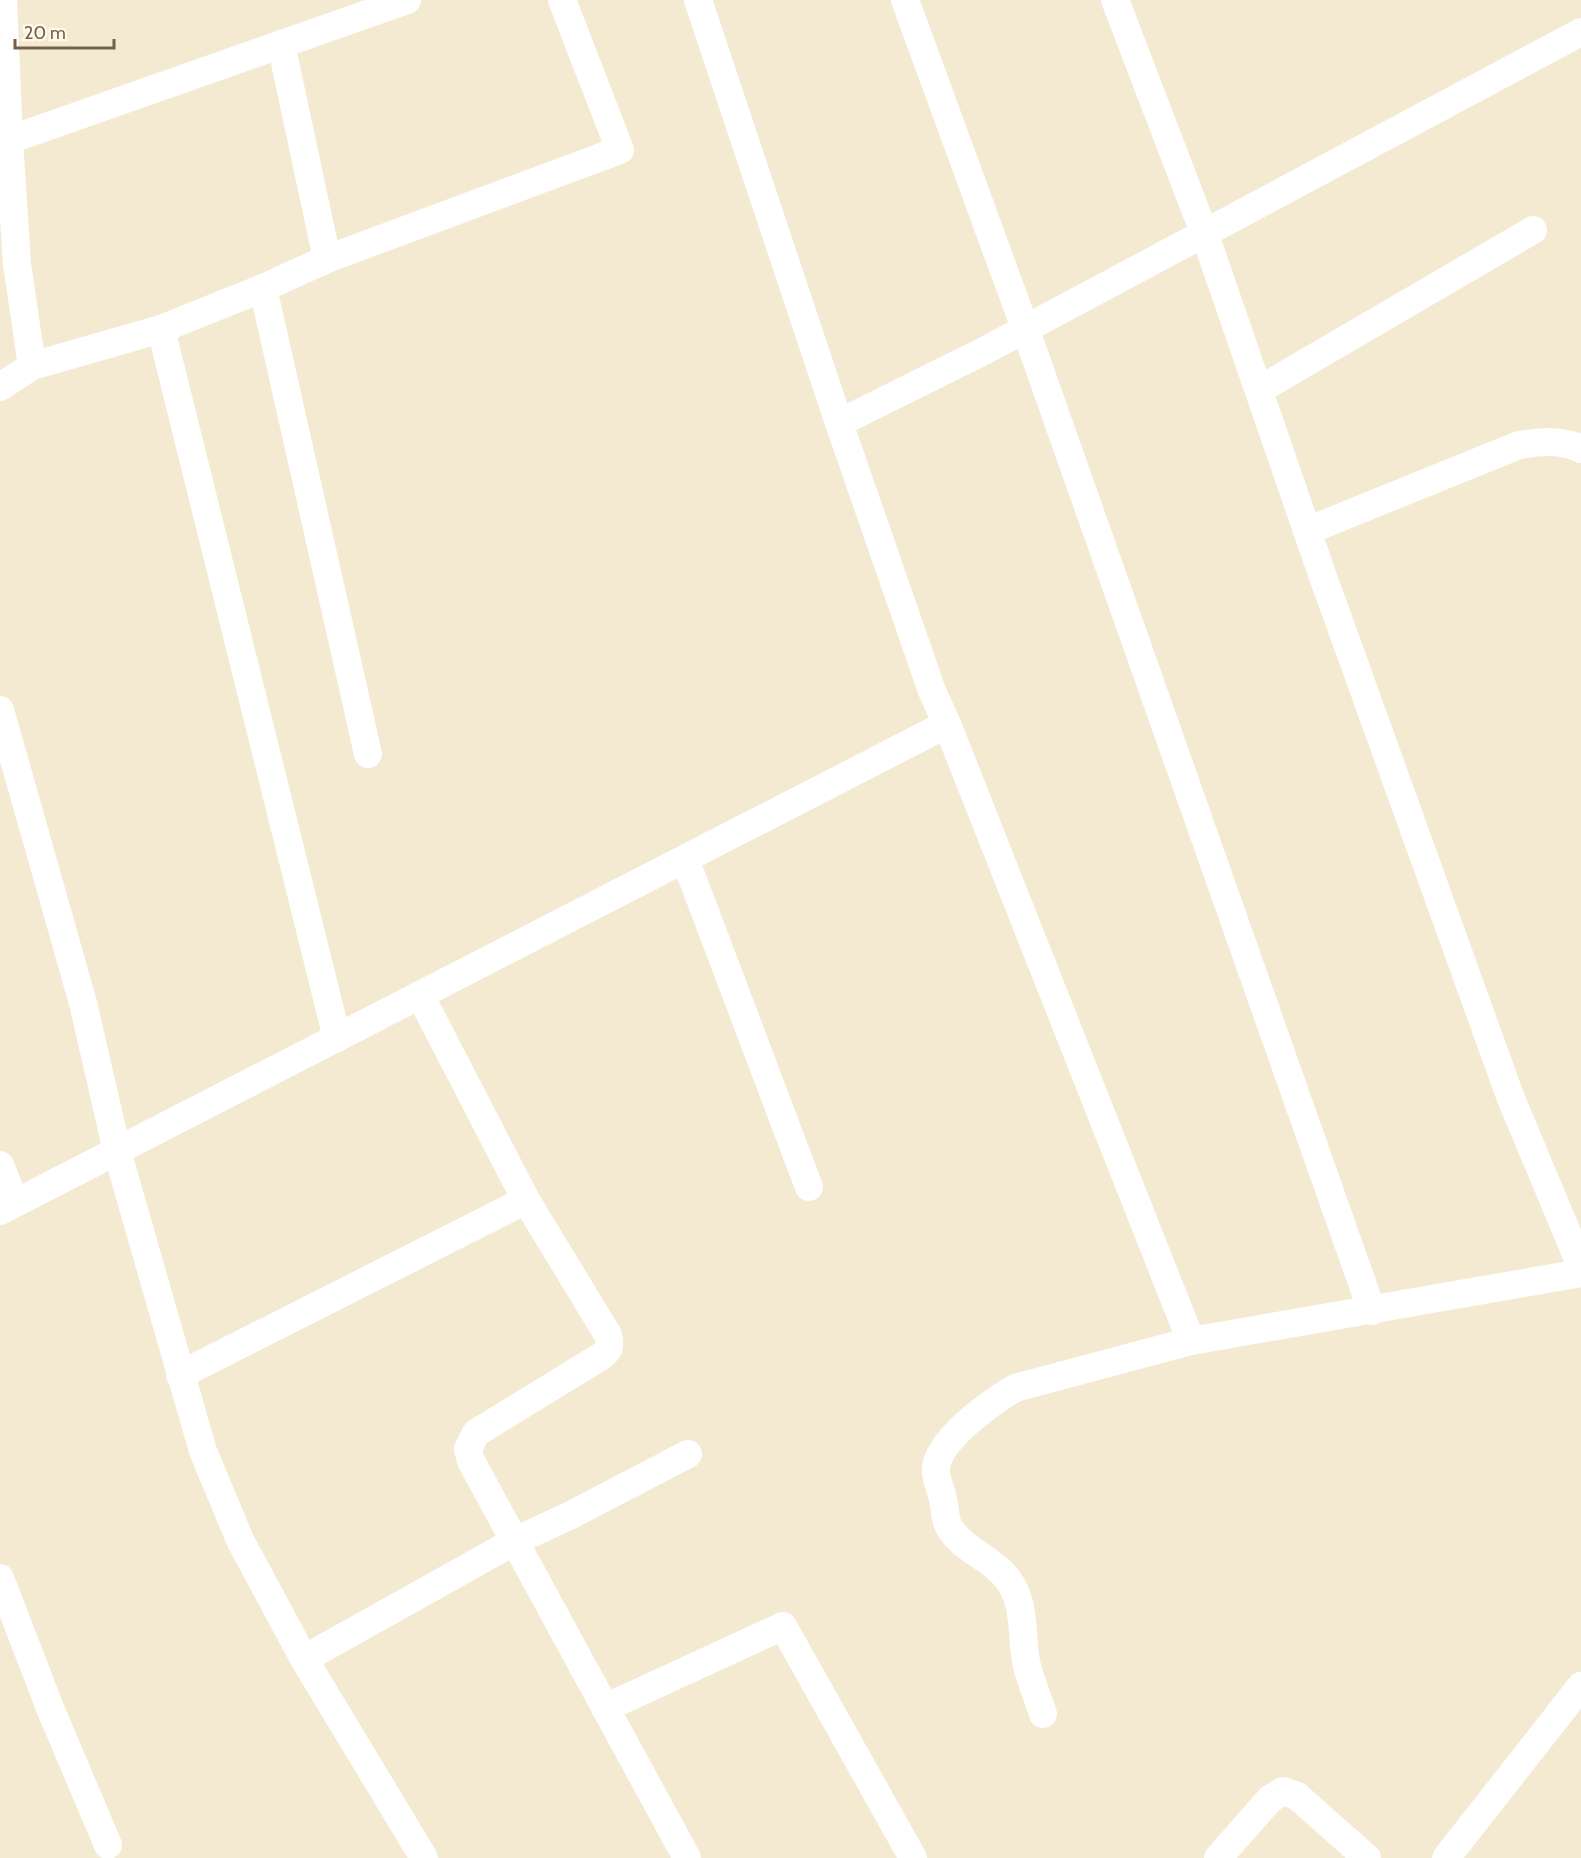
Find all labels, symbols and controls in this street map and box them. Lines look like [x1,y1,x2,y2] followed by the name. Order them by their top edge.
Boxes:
[15,12,114,50] scale bar
[24,22,66,44] text: 20 m

